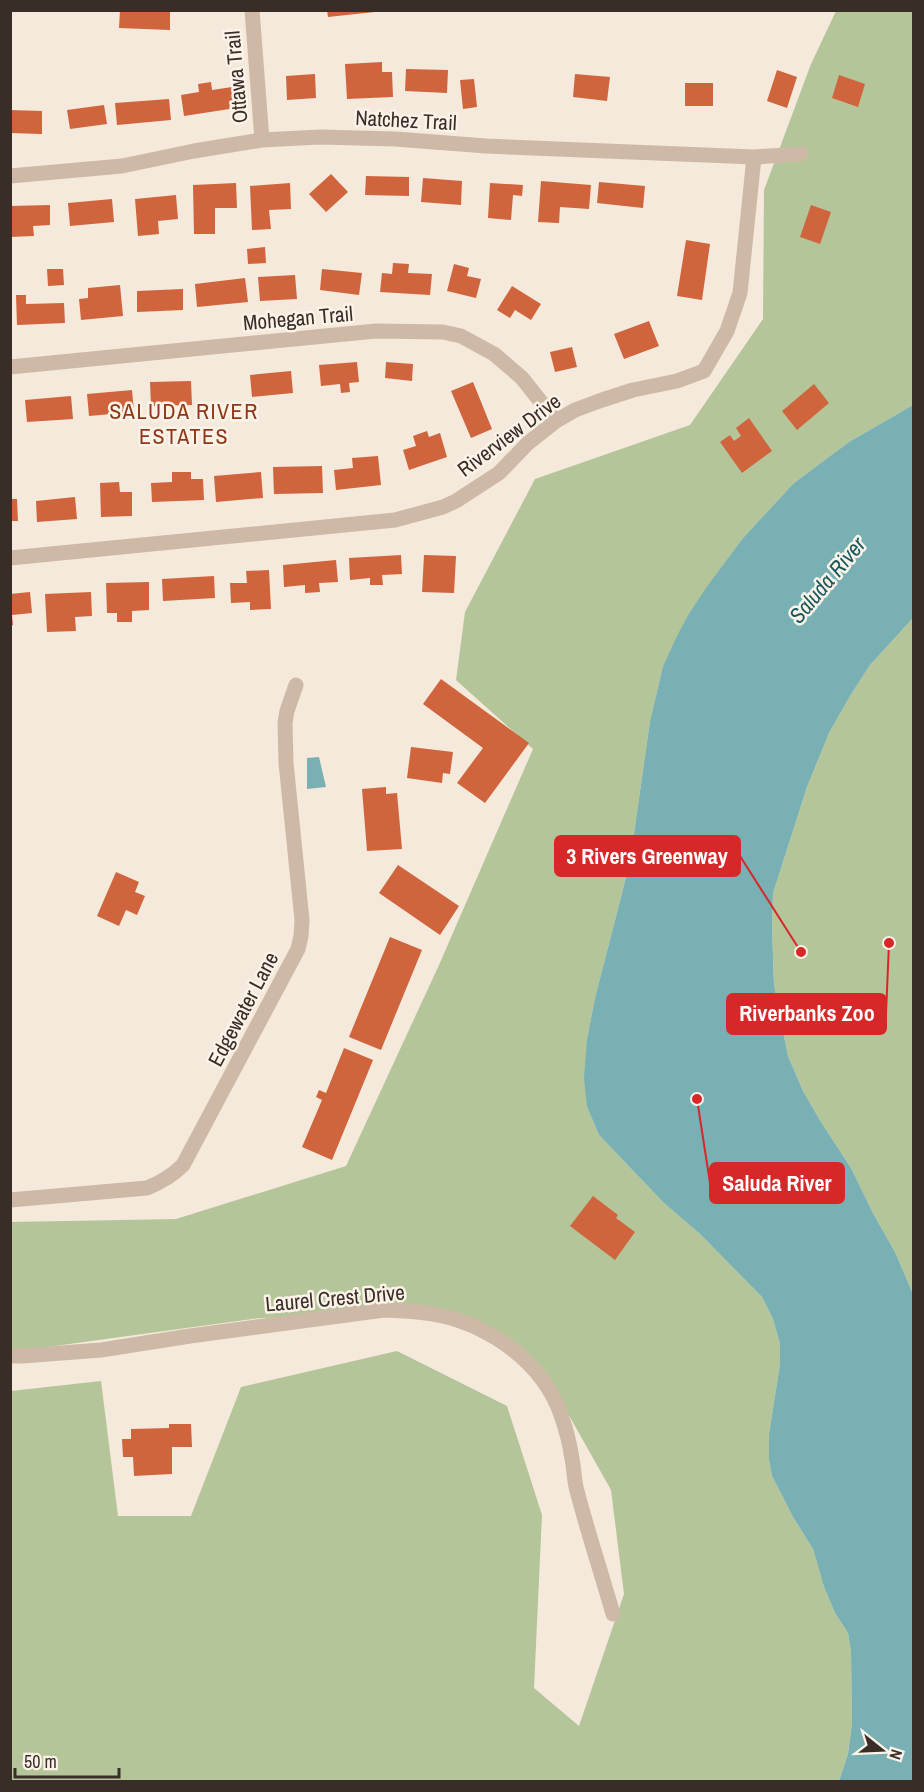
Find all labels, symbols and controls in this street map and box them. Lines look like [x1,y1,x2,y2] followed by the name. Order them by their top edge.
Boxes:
[218,29,254,125] street label: Ottawa Trail
[355,103,457,137] street label: Natchez Trail
[242,299,354,337] street label: Mohegan Trail
[451,387,567,483] street label: Riverview Drive
[109,396,259,451] district label: SALUDA RIVER ESTATES
[782,530,873,630] water label: Saluda River
[555,836,740,876] callout: 3 Rivers Greenway
[566,841,728,871] text: 3 Rivers Greenway
[201,947,285,1071] street label: Edgewater Lane
[727,994,886,1034] callout: Riverbanks Zoo
[739,998,875,1028] text: Riverbanks Zoo
[710,1163,844,1203] callout: Saluda River
[722,1168,832,1198] text: Saluda River
[264,1277,406,1319] street label: Laurel Crest Drive
[852,1720,912,1780] north arrow
[15,1741,118,1779] scale bar
[884,1747,908,1763] text: N
[24,1749,57,1774] text: 50 m

